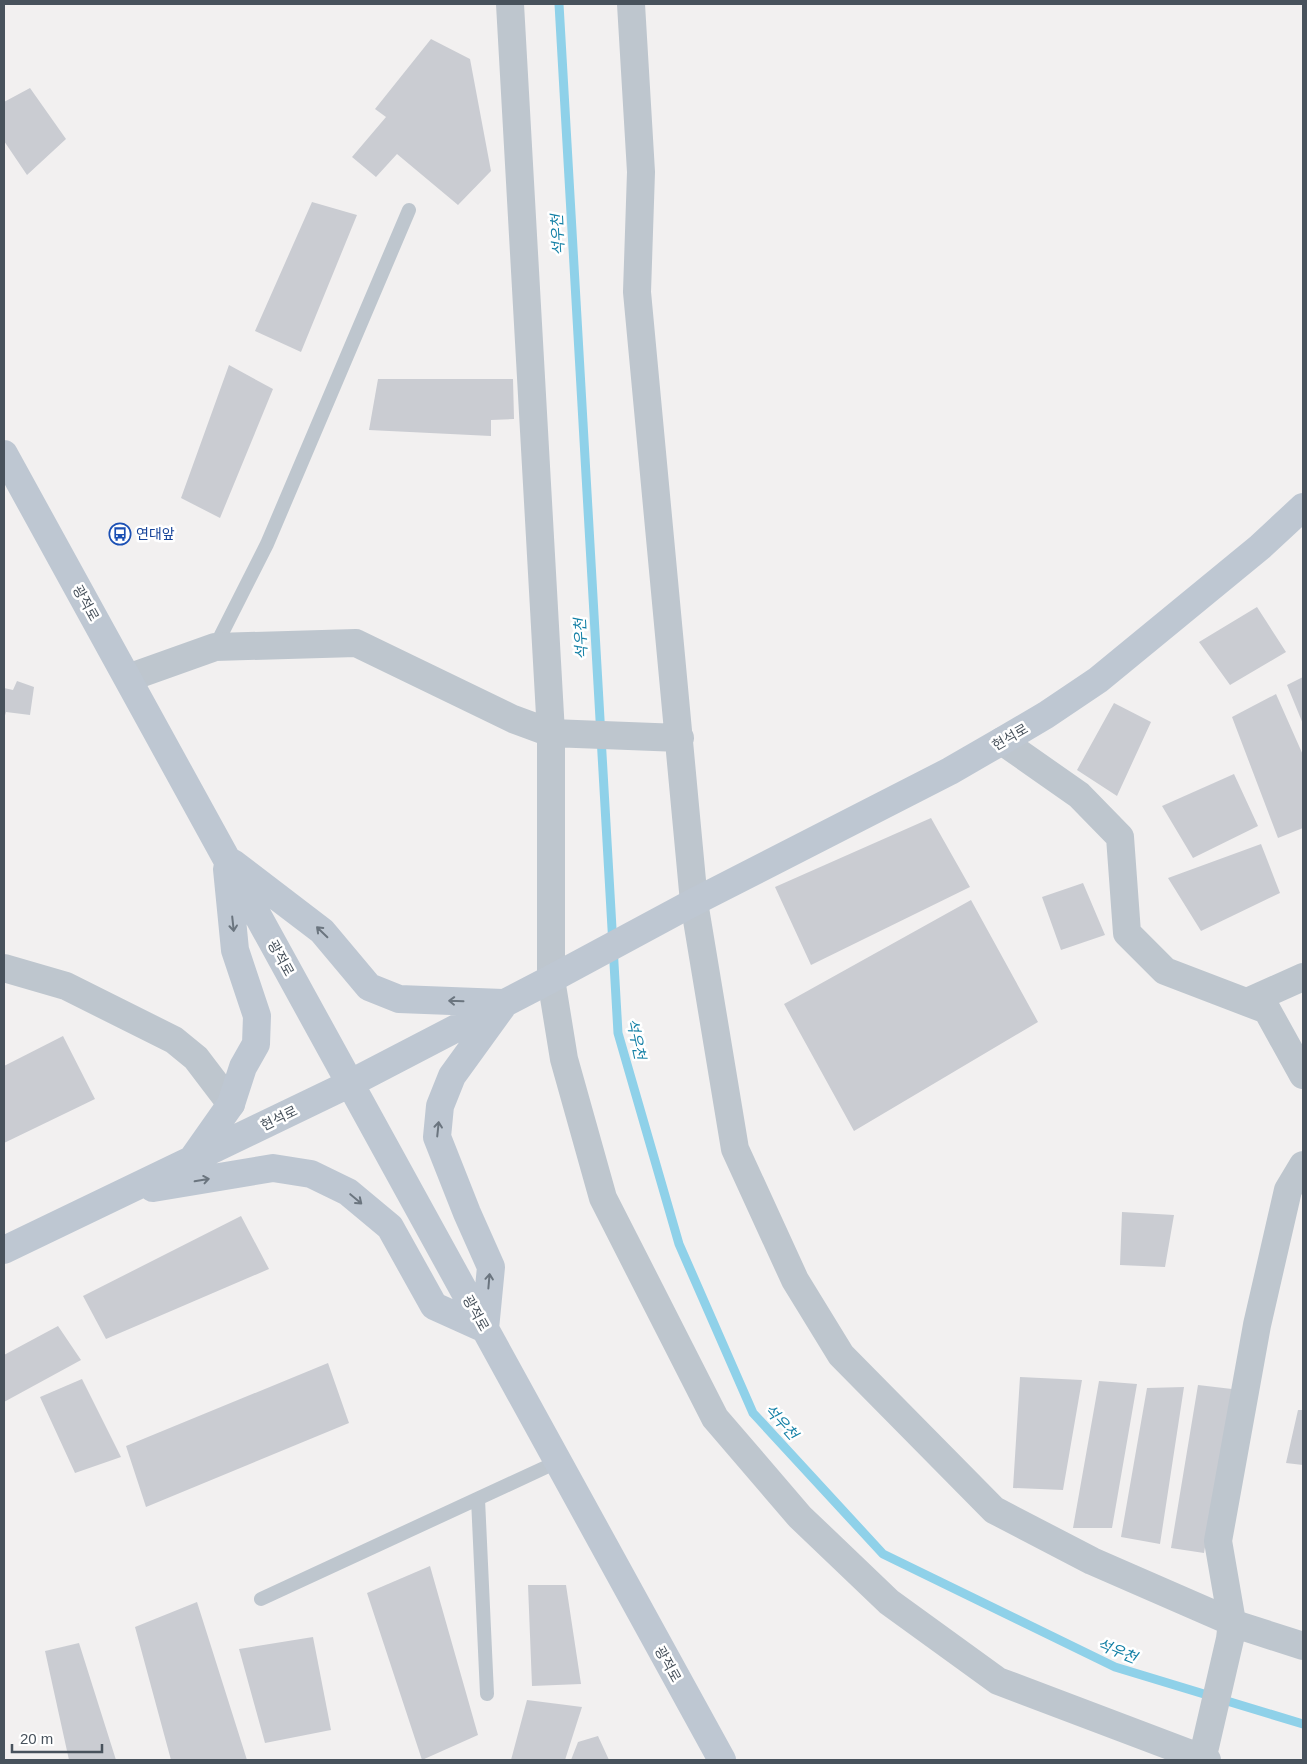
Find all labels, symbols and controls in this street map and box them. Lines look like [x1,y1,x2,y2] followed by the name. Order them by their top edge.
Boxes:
[548,212,567,256] water label: 석우천
[108,522,132,546] bus stop icon: 연대앞
[136,526,175,542] place label: 연대앞
[70,582,102,624] street label: 광적로
[571,616,590,660] water label: 석우천
[989,720,1031,754] street label: 현석로
[228,915,237,931] one-way arrow
[316,926,328,938] one-way arrow
[265,937,297,979] street label: 광적로
[448,997,464,1006] one-way arrow
[624,1017,650,1063] water label: 석우천
[258,1102,300,1134] street label: 현석로
[433,1121,443,1137] one-way arrow
[194,1175,210,1185] one-way arrow
[350,1193,363,1205] one-way arrow
[485,1273,494,1289] one-way arrow
[460,1292,492,1334] street label: 광적로
[761,1401,803,1444] water label: 석우천
[1095,1635,1142,1667] water label: 석우천
[652,1643,684,1685] street label: 광적로
[12,1722,102,1754] scale bar
[20,1730,53,1747] text: 20 m

